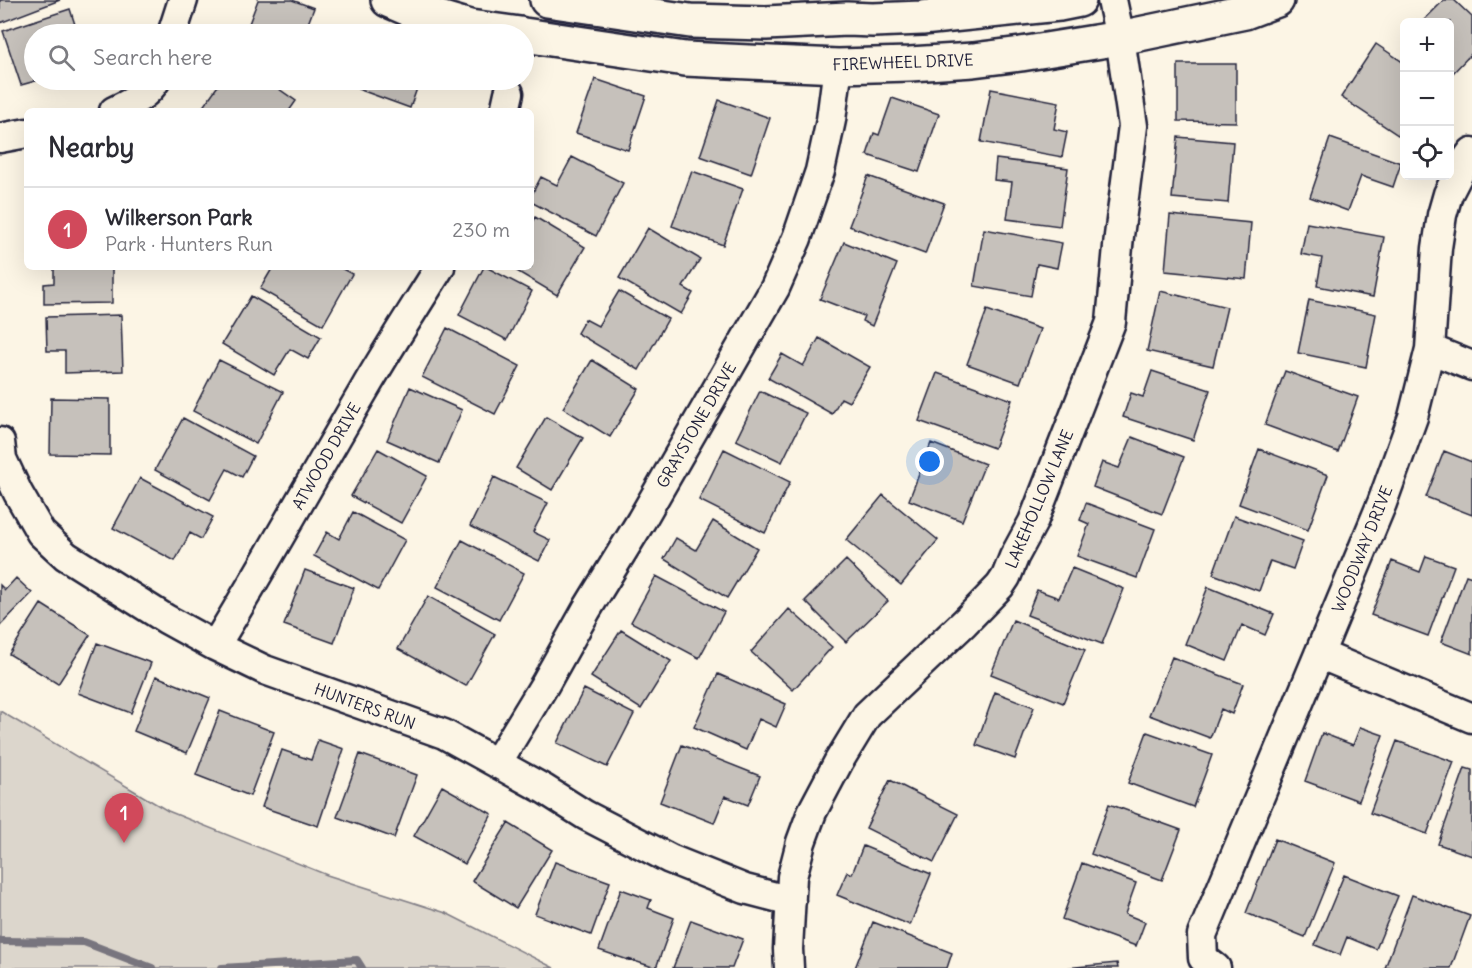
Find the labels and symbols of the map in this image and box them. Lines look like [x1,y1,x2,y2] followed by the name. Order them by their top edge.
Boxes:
[832,50,974,74] street label: FIREWHEEL DRIVE
[652,359,740,491] street label: GRAYSTONE DRIVE
[287,399,365,513] street label: ATWOOD DRIVE
[1001,427,1077,571] street label: LAKEHOLLOW LANE
[915,447,944,476] your location
[1327,483,1397,615] street label: WOODWAY DRIVE
[312,678,418,734] street label: HUNTERS RUN
[104,794,144,843] pin: 1

